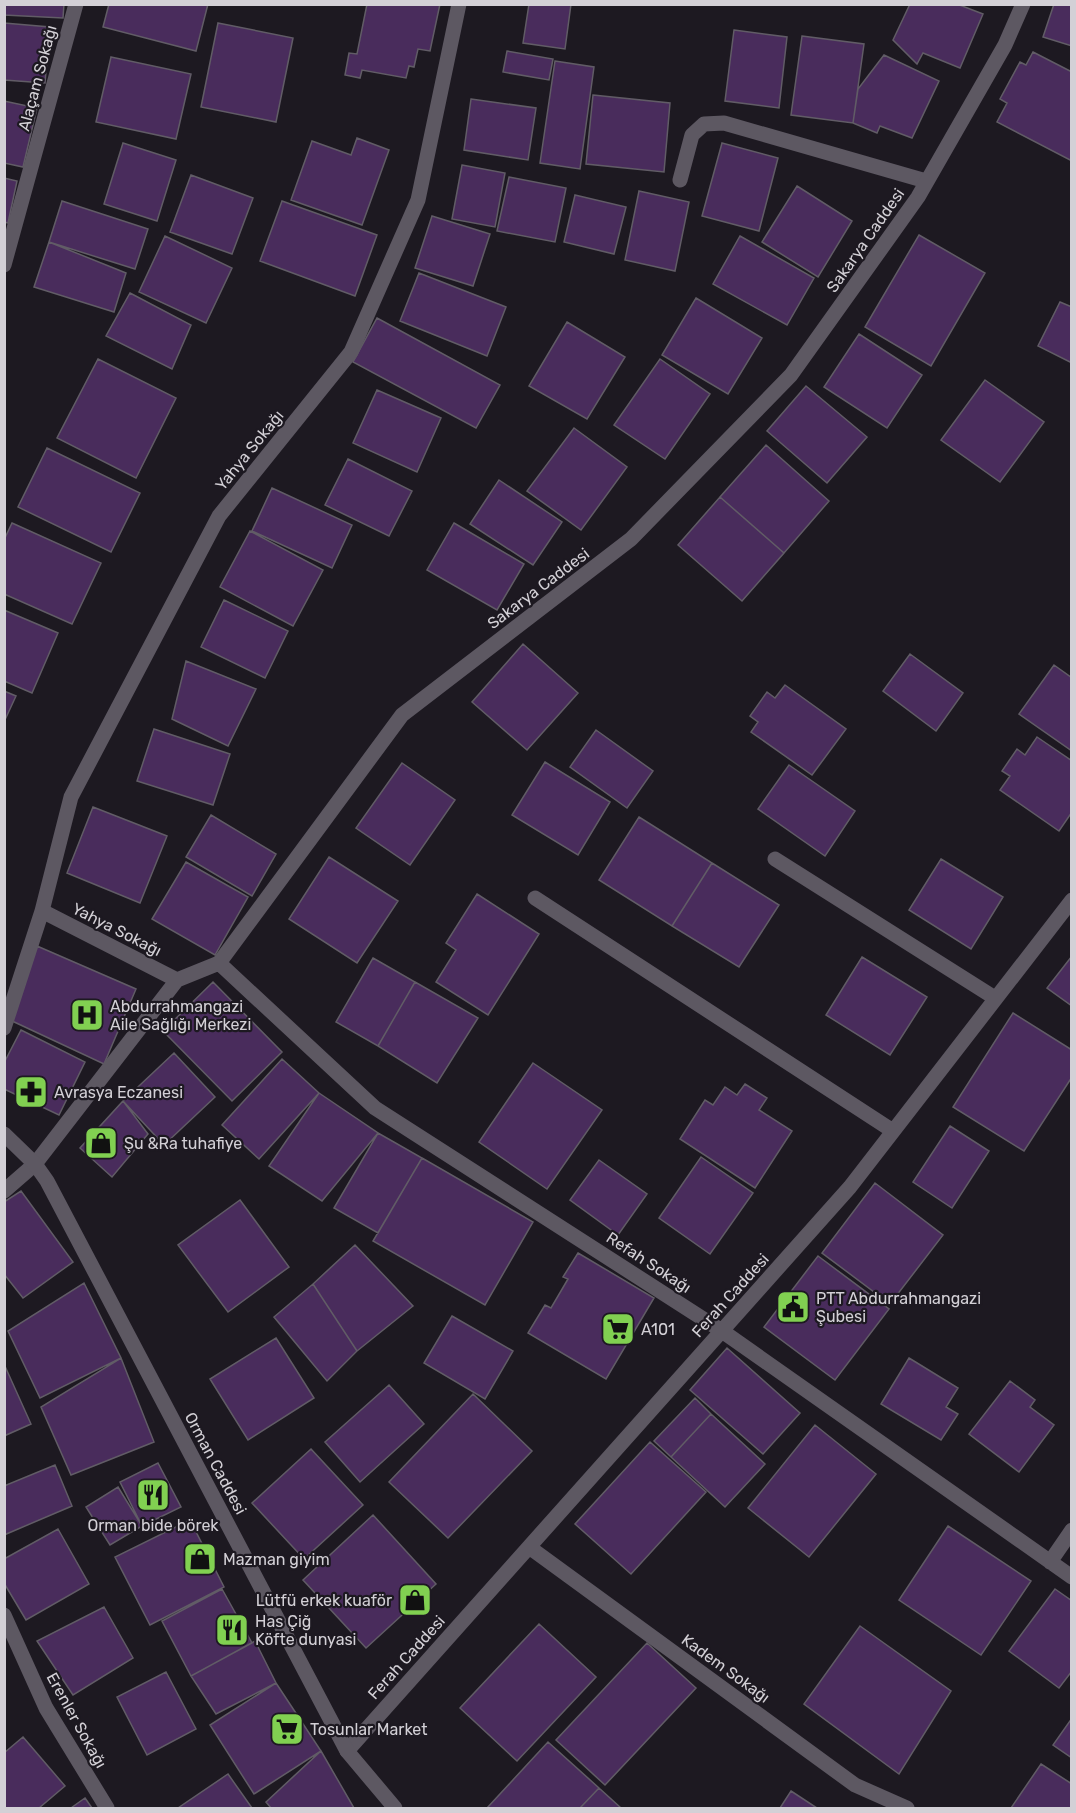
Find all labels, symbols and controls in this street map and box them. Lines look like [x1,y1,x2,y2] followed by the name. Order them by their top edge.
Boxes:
[14,23,61,133] street label: Alaçam Sokağı
[822,185,908,296] street label: Sakarya Caddesi
[211,406,288,494] street label: Yahya Sokağı
[484,544,593,633] street label: Sakarya Caddesi
[69,899,165,960] street label: Yahya Sokağı
[69,997,105,1033] hospital icon: Abdurrahmangazi Aile Sağlığı Merkezi
[110,997,251,1034] place label: Abdurrahmangazi Aile Sağlığı Merkezi
[13,1074,49,1110] pharmacy icon: Avrasya Eczanesi
[54,1083,183,1102] place label: Avrasya Eczanesi
[83,1125,119,1161] shop icon: Şu &Ra tuhafiye
[124,1134,242,1153] place label: Şu &Ra tuhafiye
[603,1228,695,1297] street label: Refah Sokağı
[688,1250,773,1341] street label: Ferah Caddesi
[775,1289,811,1325] public building icon: PTT Abdurrahmangazi Şubesi
[816,1289,981,1326] place label: PTT Abdurrahmangazi Şubesi
[600,1311,636,1347] supermarket icon: A101
[641,1320,675,1339] place label: A101
[181,1409,250,1518] street label: Orman Caddesi
[135,1477,171,1513] restaurant icon: Orman bide börek
[87,1516,219,1535] place label: Orman bide börek
[182,1541,218,1577] shop icon: Mazman giyim
[223,1550,330,1569] place label: Mazman giyim
[397,1582,433,1618] shop icon: Lütfü erkek kuaför
[256,1591,392,1610] place label: Lütfü erkek kuaför
[214,1612,250,1648] restaurant icon: Has Çiğ Köfte dunyasi
[255,1612,357,1649] place label: Has Çiğ Köfte dunyasi
[364,1612,449,1703] street label: Ferah Caddesi
[678,1630,774,1707] street label: Kadem Sokağı
[42,1669,111,1771] street label: Erenler Sokağı
[269,1711,305,1747] supermarket icon: Tosunlar Market
[310,1720,427,1739] place label: Tosunlar Market

